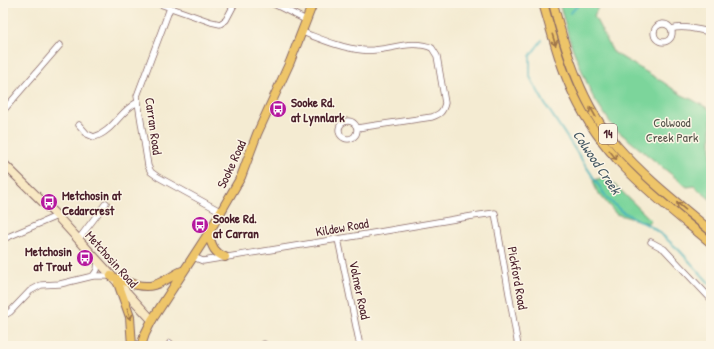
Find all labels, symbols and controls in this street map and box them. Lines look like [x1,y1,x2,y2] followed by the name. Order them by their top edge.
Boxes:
[551,34,558,47] one-way arrow
[291,93,345,127] place label: Sooke Rd. at Lynnlark
[141,96,167,156] street label: Carran Road
[268,99,288,119] bus stop icon: Sooke Rd. at Lynnlark
[589,106,597,118] one-way arrow
[646,113,699,146] park label: Colwood Creek Park
[599,124,617,144] road number: 14
[569,126,627,198] water label: Colwood Creek
[212,137,250,191] street label: Sooke Road
[608,150,617,161] one-way arrow
[62,186,122,219] place label: Metchosin at Cedarcrest
[39,192,59,212] bus stop icon: Metchosin at Cedarcrest
[676,202,687,211] one-way arrow
[213,209,259,242] place label: Sooke Rd. at Carran
[314,213,370,241] street label: Kildew Road
[190,215,210,235] bus stop icon: Sooke Rd. at Carran
[81,227,143,291] street label: Metchosin Road
[25,242,73,275] place label: Metchosin at Trout
[504,245,532,311] street label: Pickford Road
[75,248,95,268] bus stop icon: Metchosin at Trout
[345,259,375,321] street label: Volmer Road
[126,307,133,320] one-way arrow

